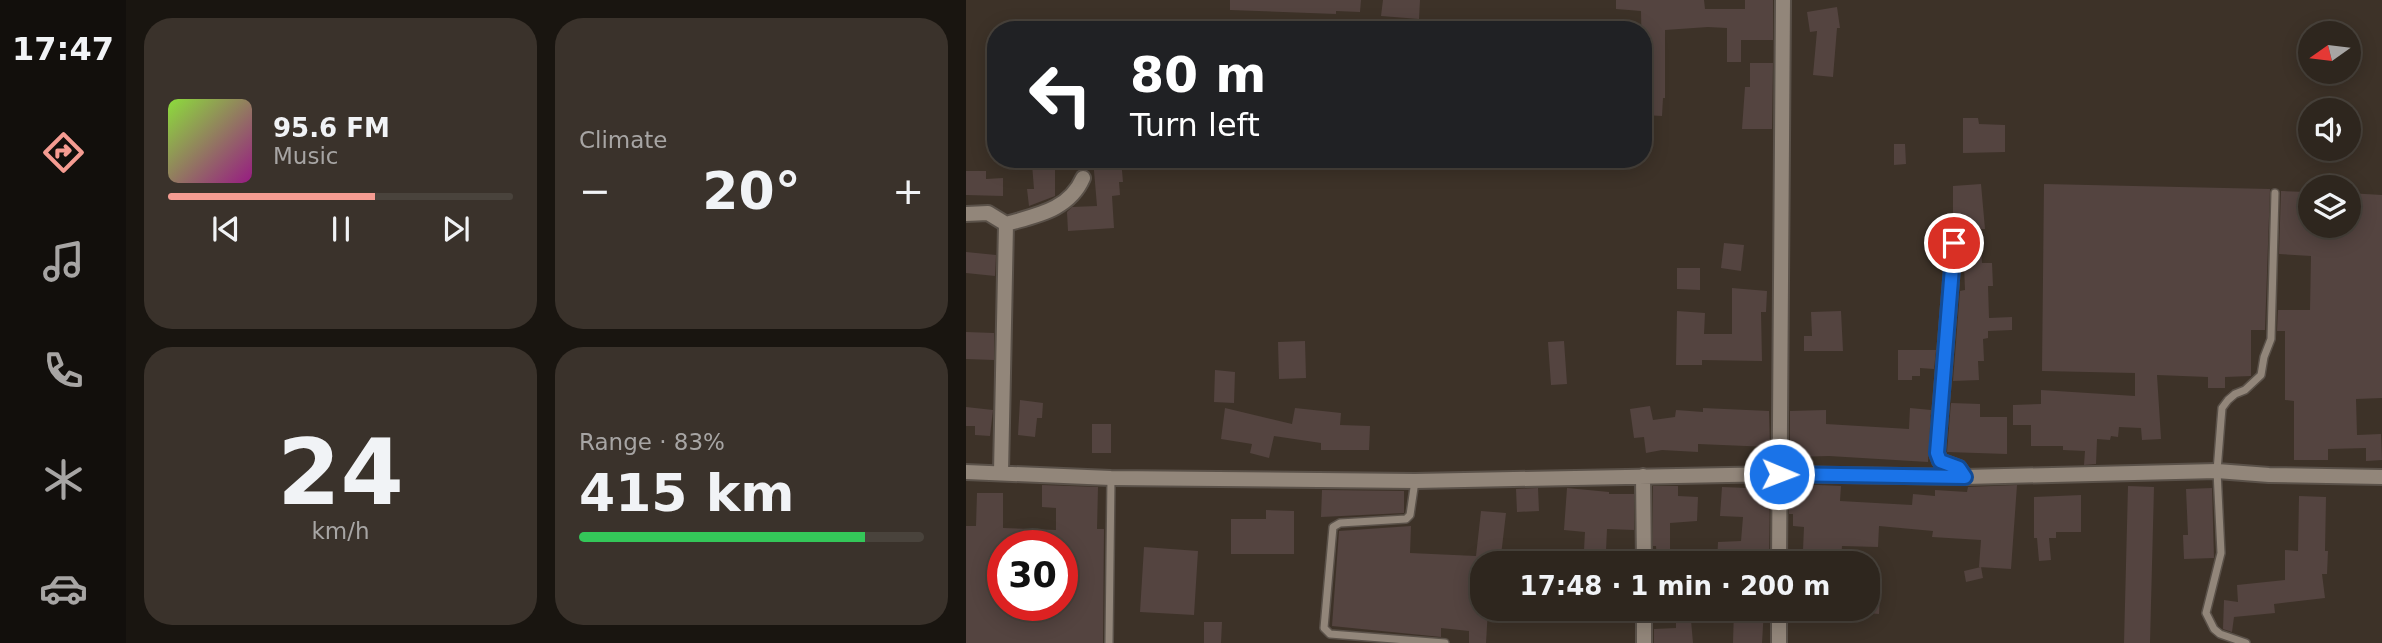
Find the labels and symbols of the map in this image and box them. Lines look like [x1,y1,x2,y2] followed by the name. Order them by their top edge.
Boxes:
[2298,21,2361,84] north arrow
[1924,213,1984,273] pin
[1742,437,1816,511] position arrow
[987,530,1078,621] speed limit sign: 30

